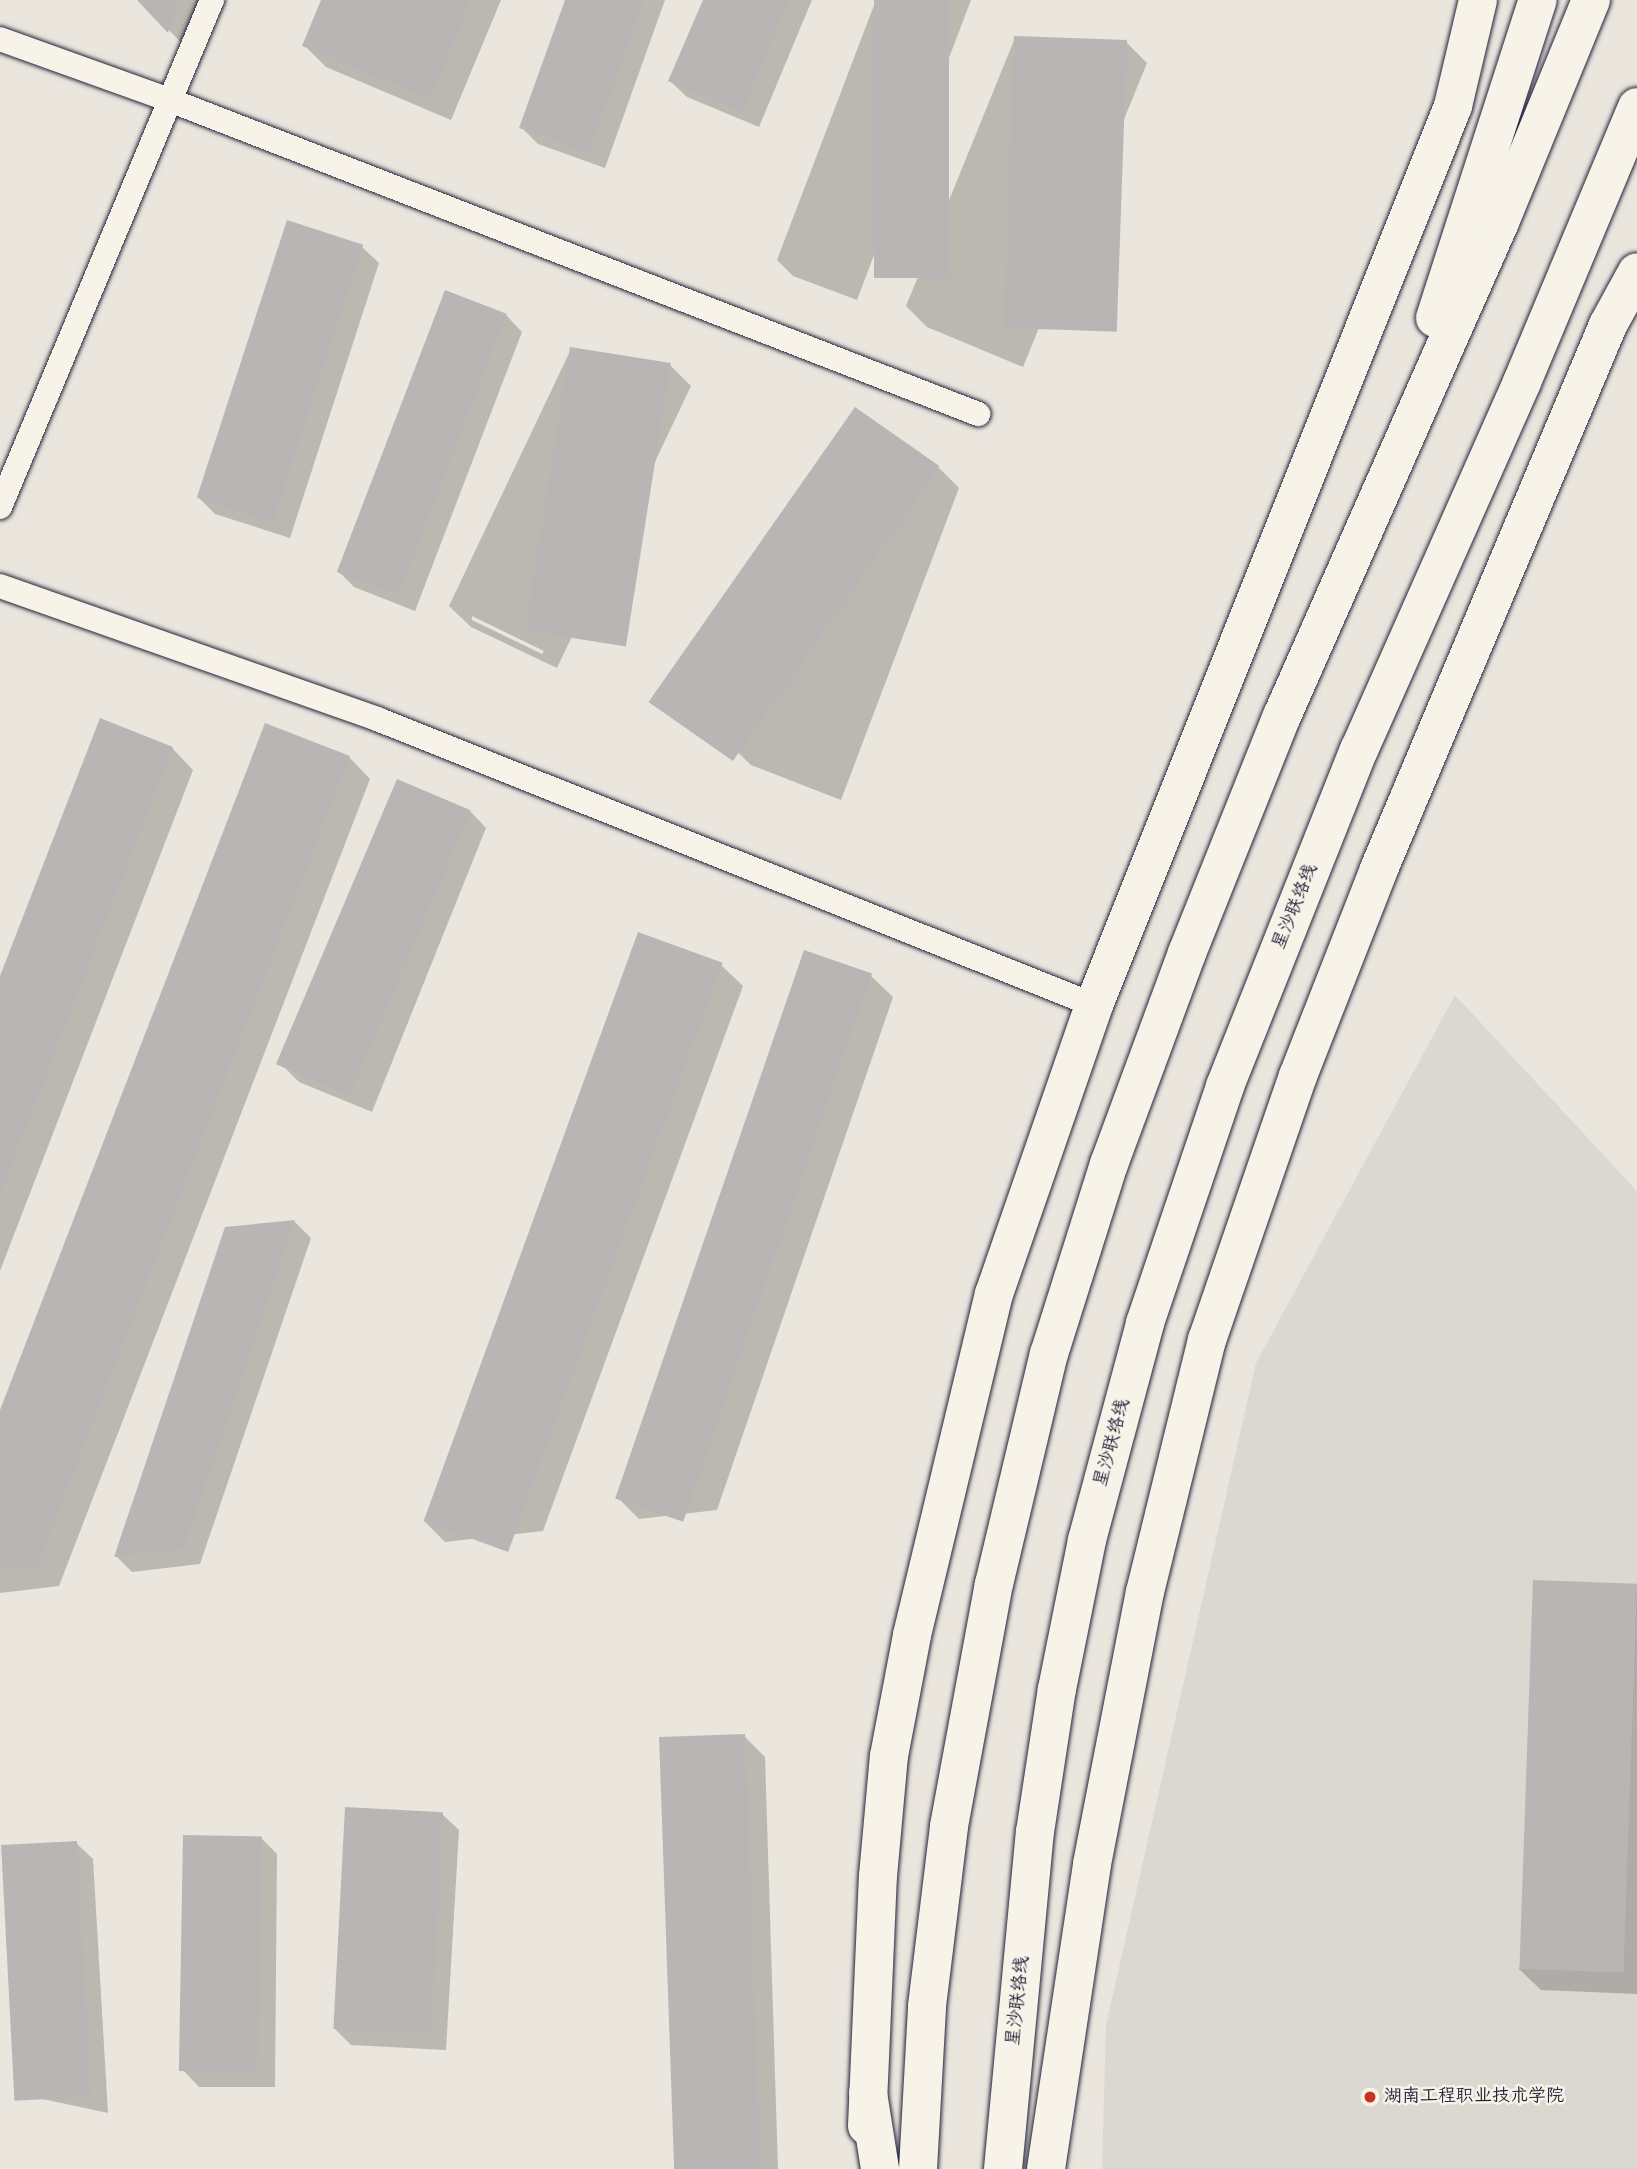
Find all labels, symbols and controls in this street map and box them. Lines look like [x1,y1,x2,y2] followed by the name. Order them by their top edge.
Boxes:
[1269,861,1323,953] street label: 星沙联络线
[1091,1397,1135,1489] street label: 星沙联络线
[1004,1955,1034,2047] street label: 星沙联络线
[1384,2086,1564,2108] place label: 湖南工程职业技术学院
[1362,2089,1378,2105] marker: 湖南工程职业技术学院

